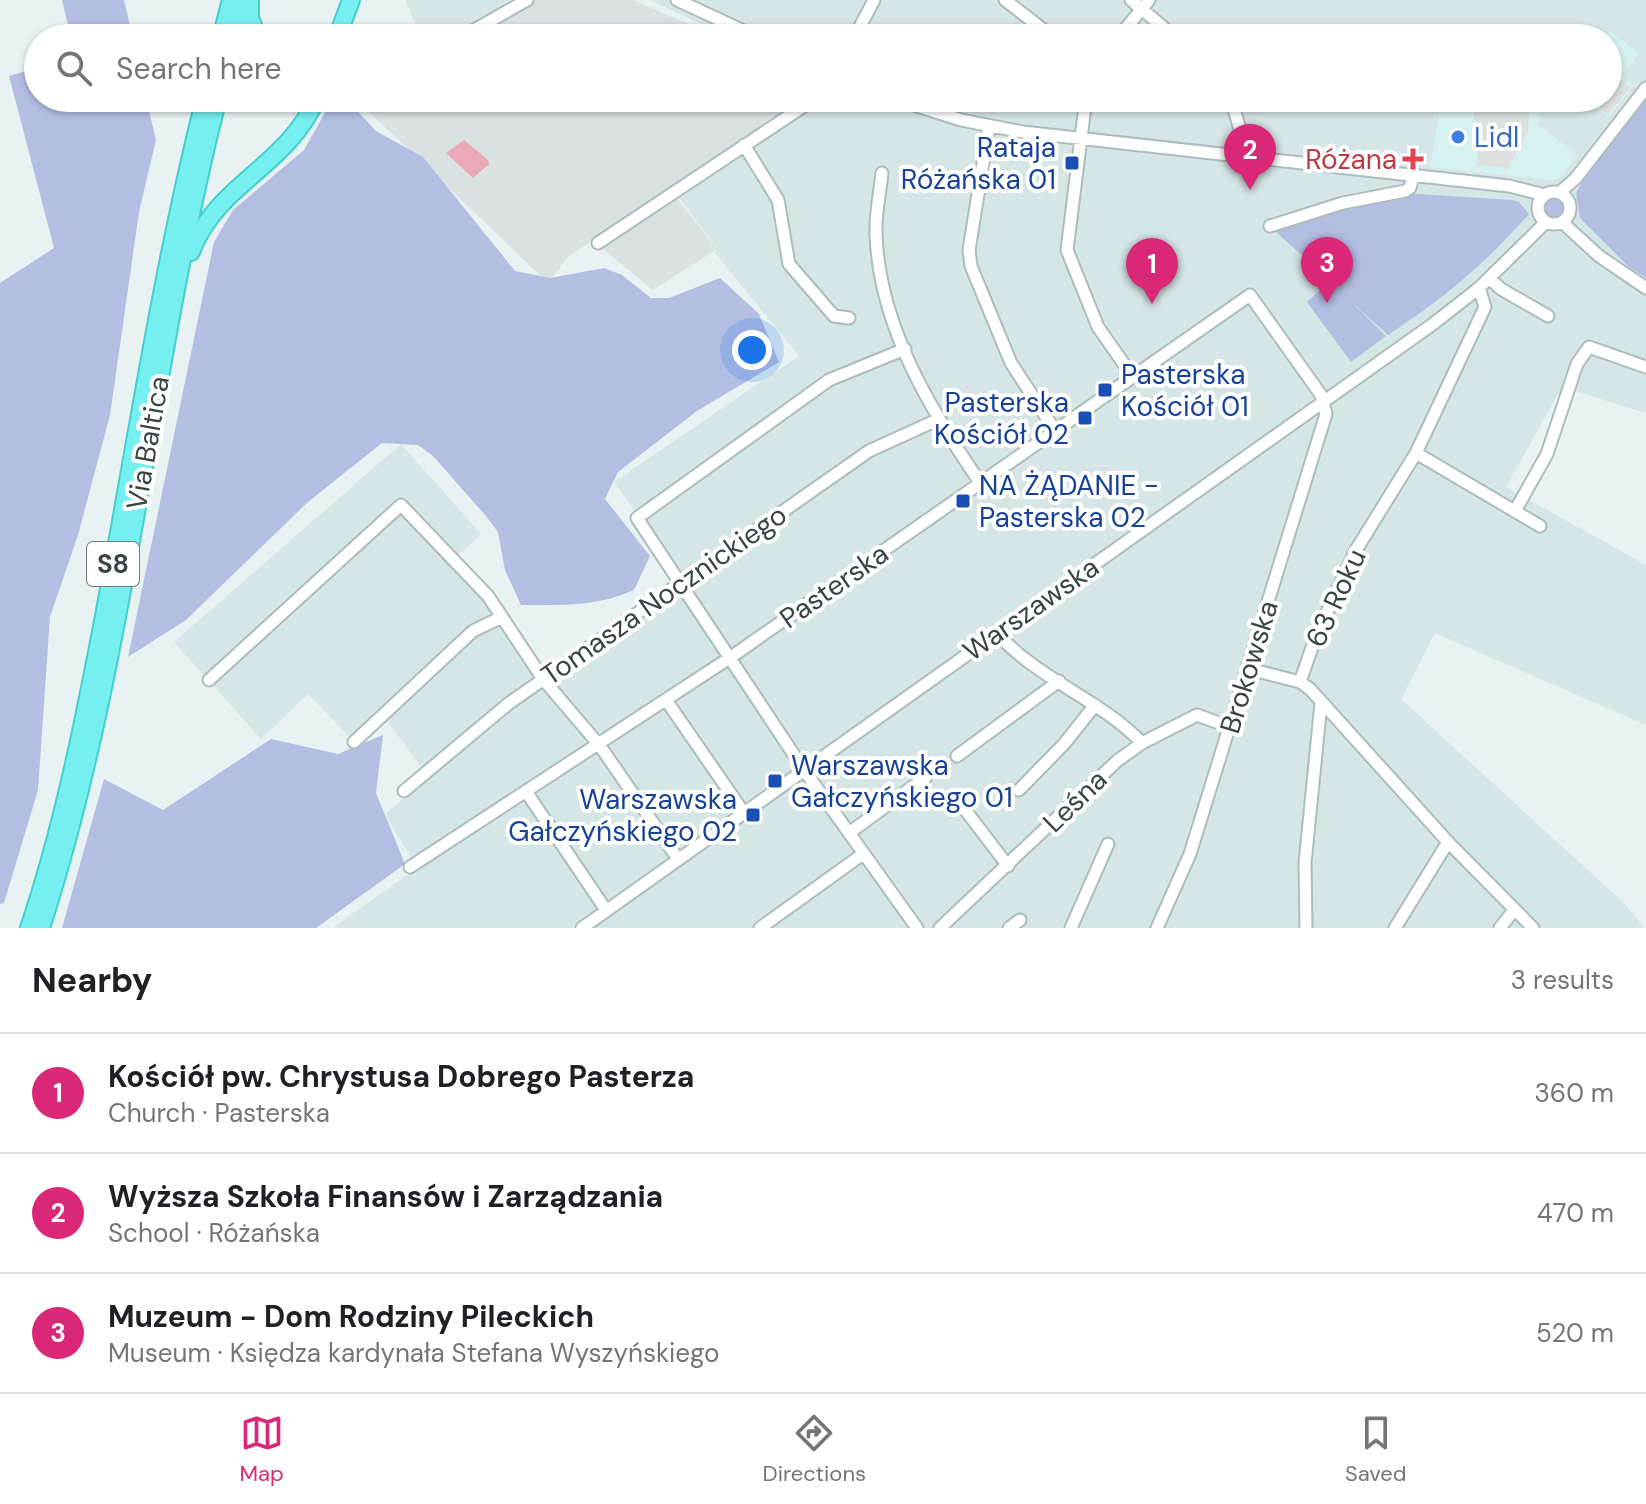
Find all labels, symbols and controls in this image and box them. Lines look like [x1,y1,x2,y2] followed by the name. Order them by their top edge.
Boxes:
[24,24,1622,112] search box
[52,46,96,90] icon: search
[116,49,282,88] text: Search here
[1474,119,1519,156] place label: Lidl
[1224,124,1276,190] pin: 2
[1449,128,1467,146] marker: Lidl
[901,129,1056,198] place label: Rataja Różańska 01
[1305,141,1397,178] place label: Różana
[1404,150,1422,168] marker: Różana
[1063,154,1081,172] marker: Rataja Różańska 01
[1301,237,1353,303] pin: 3
[1126,238,1178,304] pin: 1
[732,330,772,370] your location
[1121,356,1249,425] place label: Pasterska Kościół 01
[118,373,178,513] street label: Via Baltica
[1096,381,1114,399] marker: Pasterska Kościół 01
[934,384,1069,453] place label: Pasterska Kościół 02
[1076,409,1094,427] marker: Pasterska Kościół 02
[979,467,1159,536] place label: NA ŻĄDANIE - Pasterska 02
[954,492,972,510] marker: NA ŻĄDANIE - Pasterska 02
[534,496,794,694] street label: Tomasza Nocznickiego
[772,535,896,637] street label: Pasterska
[87,542,139,586] road number: S8
[1297,543,1375,653] street label: 63 Roku
[956,549,1106,669] street label: Warszawska
[1211,596,1287,738] street label: Brokowska
[791,747,1013,816] place label: Warszawska Gałczyńskiego 01
[1035,761,1115,841] street label: Leśna
[766,772,784,790] marker: Warszawska Gałczyńskiego 01
[508,781,737,850] place label: Warszawska Gałczyńskiego 02
[744,806,762,824] marker: Warszawska Gałczyńskiego 02
[32,958,152,1003] text: Nearby
[1511,963,1614,997] text: 3 results
[108,1057,694,1096] text: Kościół pw. Chrystusa Dobrego Pasterza
[53,1076,63,1110] text: 1
[1534,1076,1614,1110] text: 360 m
[108,1096,330,1130] text: Church · Pasterska
[108,1177,663,1216] text: Wyższa Szkoła Finansów i Zarządzania
[50,1196,66,1230] text: 2
[1537,1196,1614,1230] text: 470 m
[108,1216,320,1250] text: School · Różańska
[108,1297,594,1336] text: Muzeum - Dom Rodziny Pileckich
[50,1316,66,1350] text: 3
[1536,1316,1614,1350] text: 520 m
[108,1336,719,1370] text: Museum · Księdza kardynała Stefana Wyszyńskiego
[239,1411,284,1488] tab: Map
[763,1411,866,1488] tab: Directions
[1345,1411,1407,1488] tab: Saved

